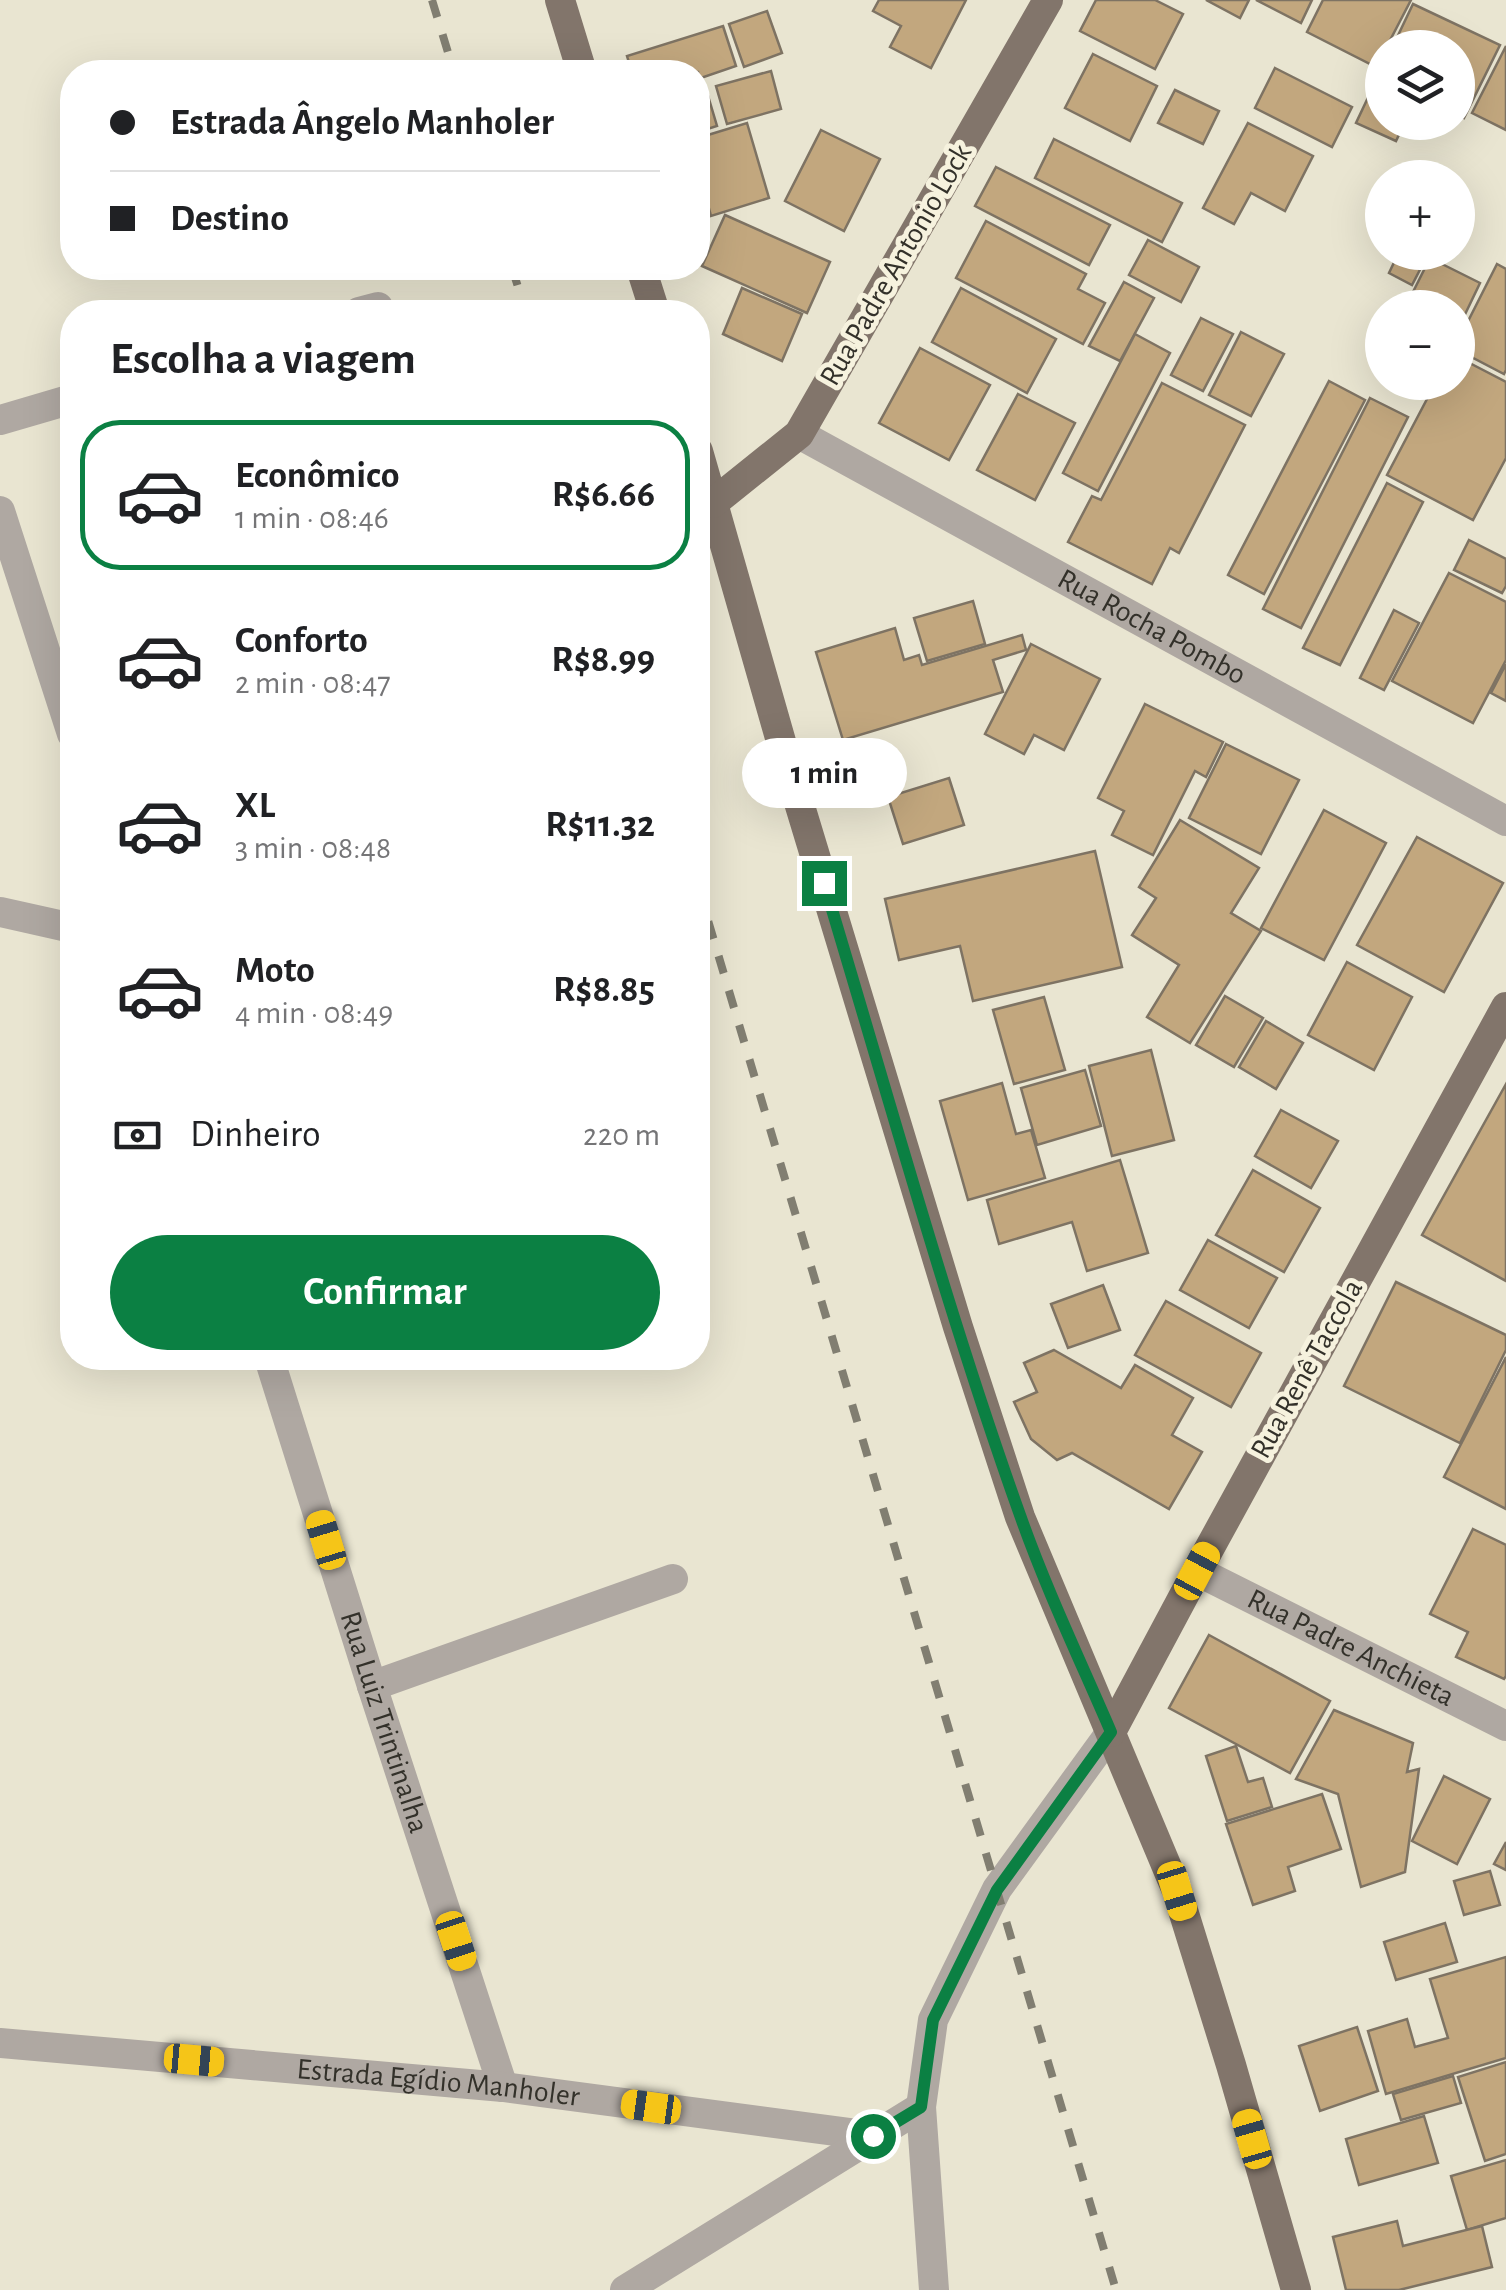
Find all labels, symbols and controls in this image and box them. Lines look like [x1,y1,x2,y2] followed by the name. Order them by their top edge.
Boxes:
[1365,30,1475,400] map controls
[1365,30,1475,140] button: layers
[170,104,554,142] text: Estrada Ângelo Manholer
[815,139,977,391] street label: Rua Padre Antonio Lock
[1365,160,1475,270] button: +
[170,200,289,238] text: Destino
[1365,290,1475,400] button: −
[110,337,416,382] text: Escolha a viagem
[115,450,205,540] icon: car
[235,457,399,495] text: Econômico
[552,476,655,514] text: R$6.66
[235,502,389,534] text: 1 min · 08:46
[1053,564,1251,690] street label: Rua Rocha Pombo
[115,615,205,705] icon: car
[235,622,368,660] text: Conforto
[551,641,655,679] text: R$8.99
[235,667,391,699] text: 2 min · 08:47
[742,738,906,808] callout: 1 min
[791,757,858,789] text: 1 min
[115,780,205,870] icon: car
[235,787,275,825] text: XL
[545,806,655,844] text: R$11.32
[235,832,391,864] text: 3 min · 08:48
[802,861,847,906] route end
[115,945,205,1035] icon: car
[235,952,315,990] text: Moto
[553,971,655,1009] text: R$8.85
[235,997,393,1029] text: 4 min · 08:49
[110,1108,165,1163] icon: cash
[190,1116,321,1154] text: Dinheiro
[583,1119,660,1151] text: 220 m
[110,1235,660,1350] button: Confirmar
[1246,1274,1368,1464] street label: Rua Renê Taccola
[303,1507,349,1573] car
[1170,1537,1224,1605] car
[1242,1584,1459,1712] street label: Rua Padre Anchieta
[335,1608,434,1837] street label: Rua Luiz Trintinalha
[1154,1858,1200,1924] car
[432,1908,480,1974] car
[163,2042,225,2078] car
[295,2054,582,2112] street label: Estrada Egídio Manholer
[619,2088,683,2126] car
[1229,2106,1275,2172] car
[851,2114,896,2159] route start

